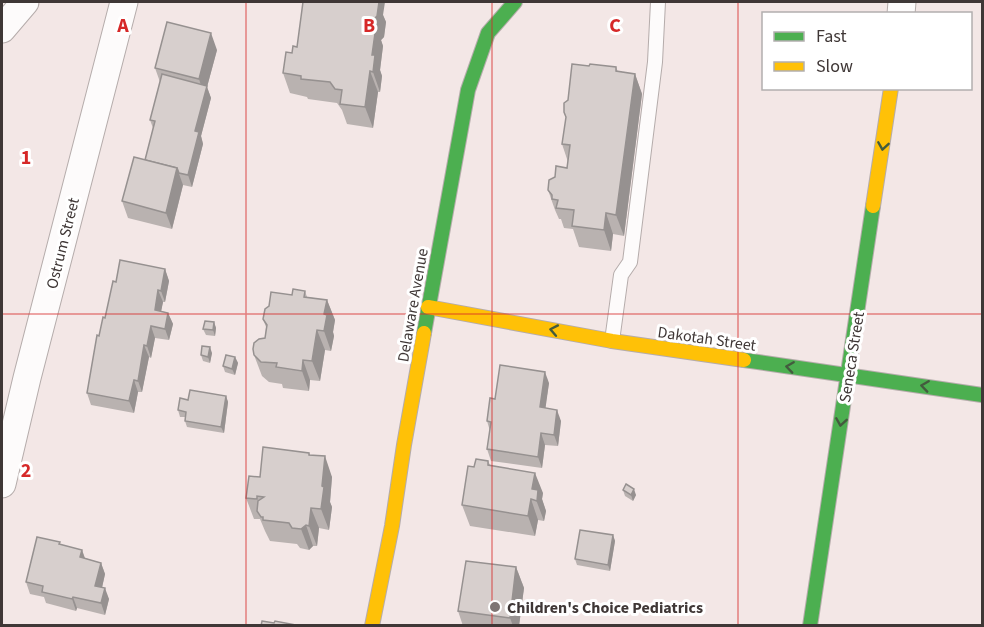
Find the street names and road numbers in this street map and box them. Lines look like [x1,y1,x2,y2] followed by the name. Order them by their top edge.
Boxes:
[41,195,85,291] street label: Ostrum Street
[392,246,434,364] street label: Delaware Avenue
[834,310,870,404] street label: Seneca Street
[656,321,758,357] street label: Dakotah Street

